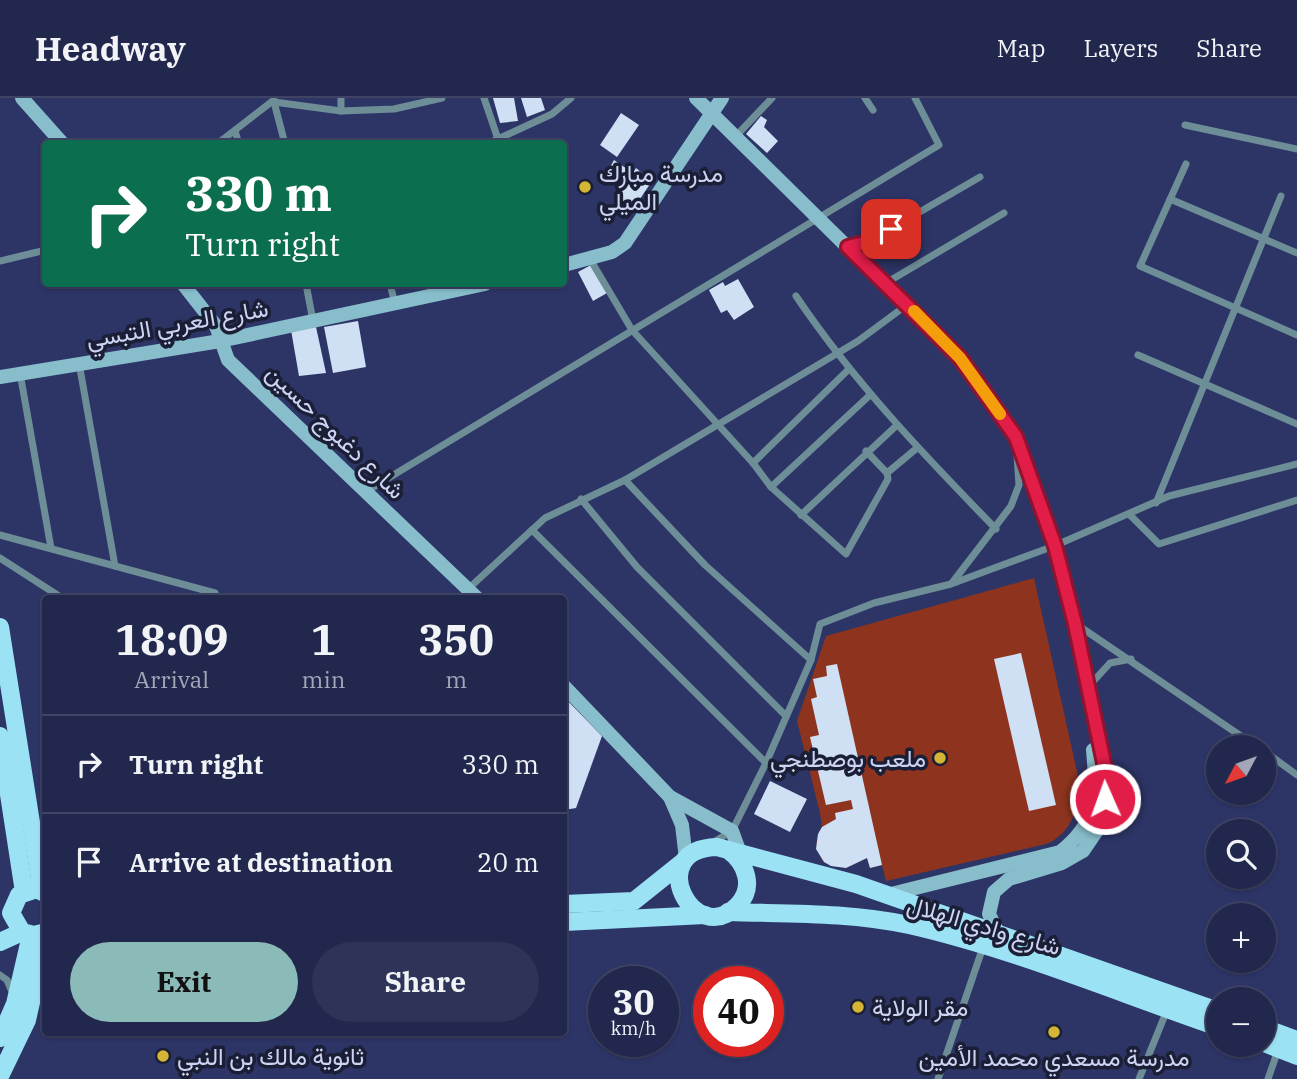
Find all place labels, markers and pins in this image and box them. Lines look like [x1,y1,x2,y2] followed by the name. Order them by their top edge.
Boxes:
[599,157,723,221] place label: مدرسة مبارك الميلي
[577,179,593,195] marker: مدرسة مبارك الميلي
[861,199,921,259] pin
[770,742,926,778] place label: ملعب بوصطنجي
[932,750,948,766] marker: ملعب بوصطنجي
[872,991,968,1023] place label: مقر الولاية
[850,999,866,1015] marker: مقر الولاية
[1046,1024,1062,1040] marker: مدرسة مسعدي محمد الأمين
[177,1040,364,1076] place label: ثانوية مالك بن النبي
[919,1041,1189,1077] place label: مدرسة مسعدي محمد الأمين
[155,1048,171,1064] marker: ثانوية مالك بن النبي

